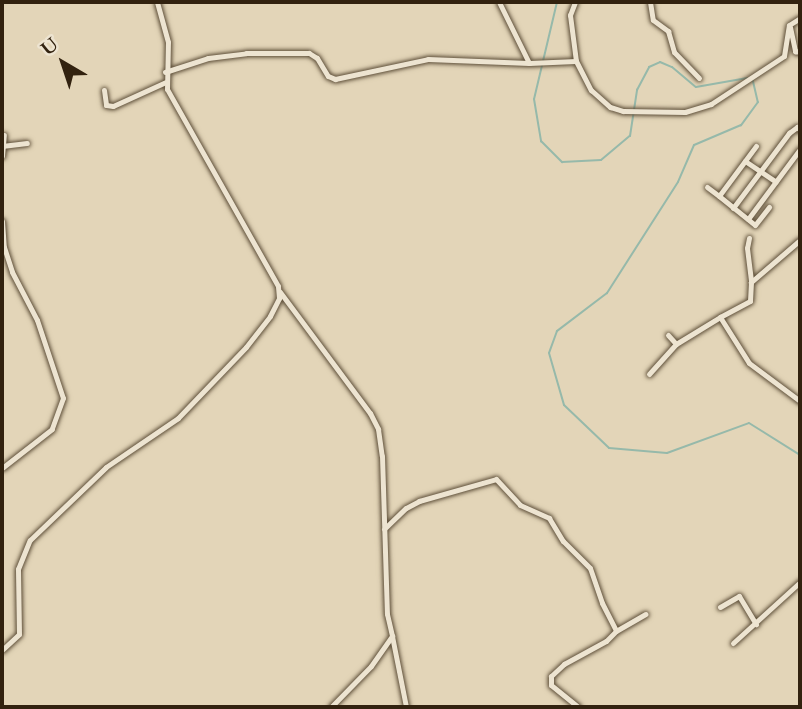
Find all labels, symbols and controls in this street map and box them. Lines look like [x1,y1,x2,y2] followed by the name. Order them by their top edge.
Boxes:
[28,28,98,98] north arrow
[36,32,64,62] text: U

